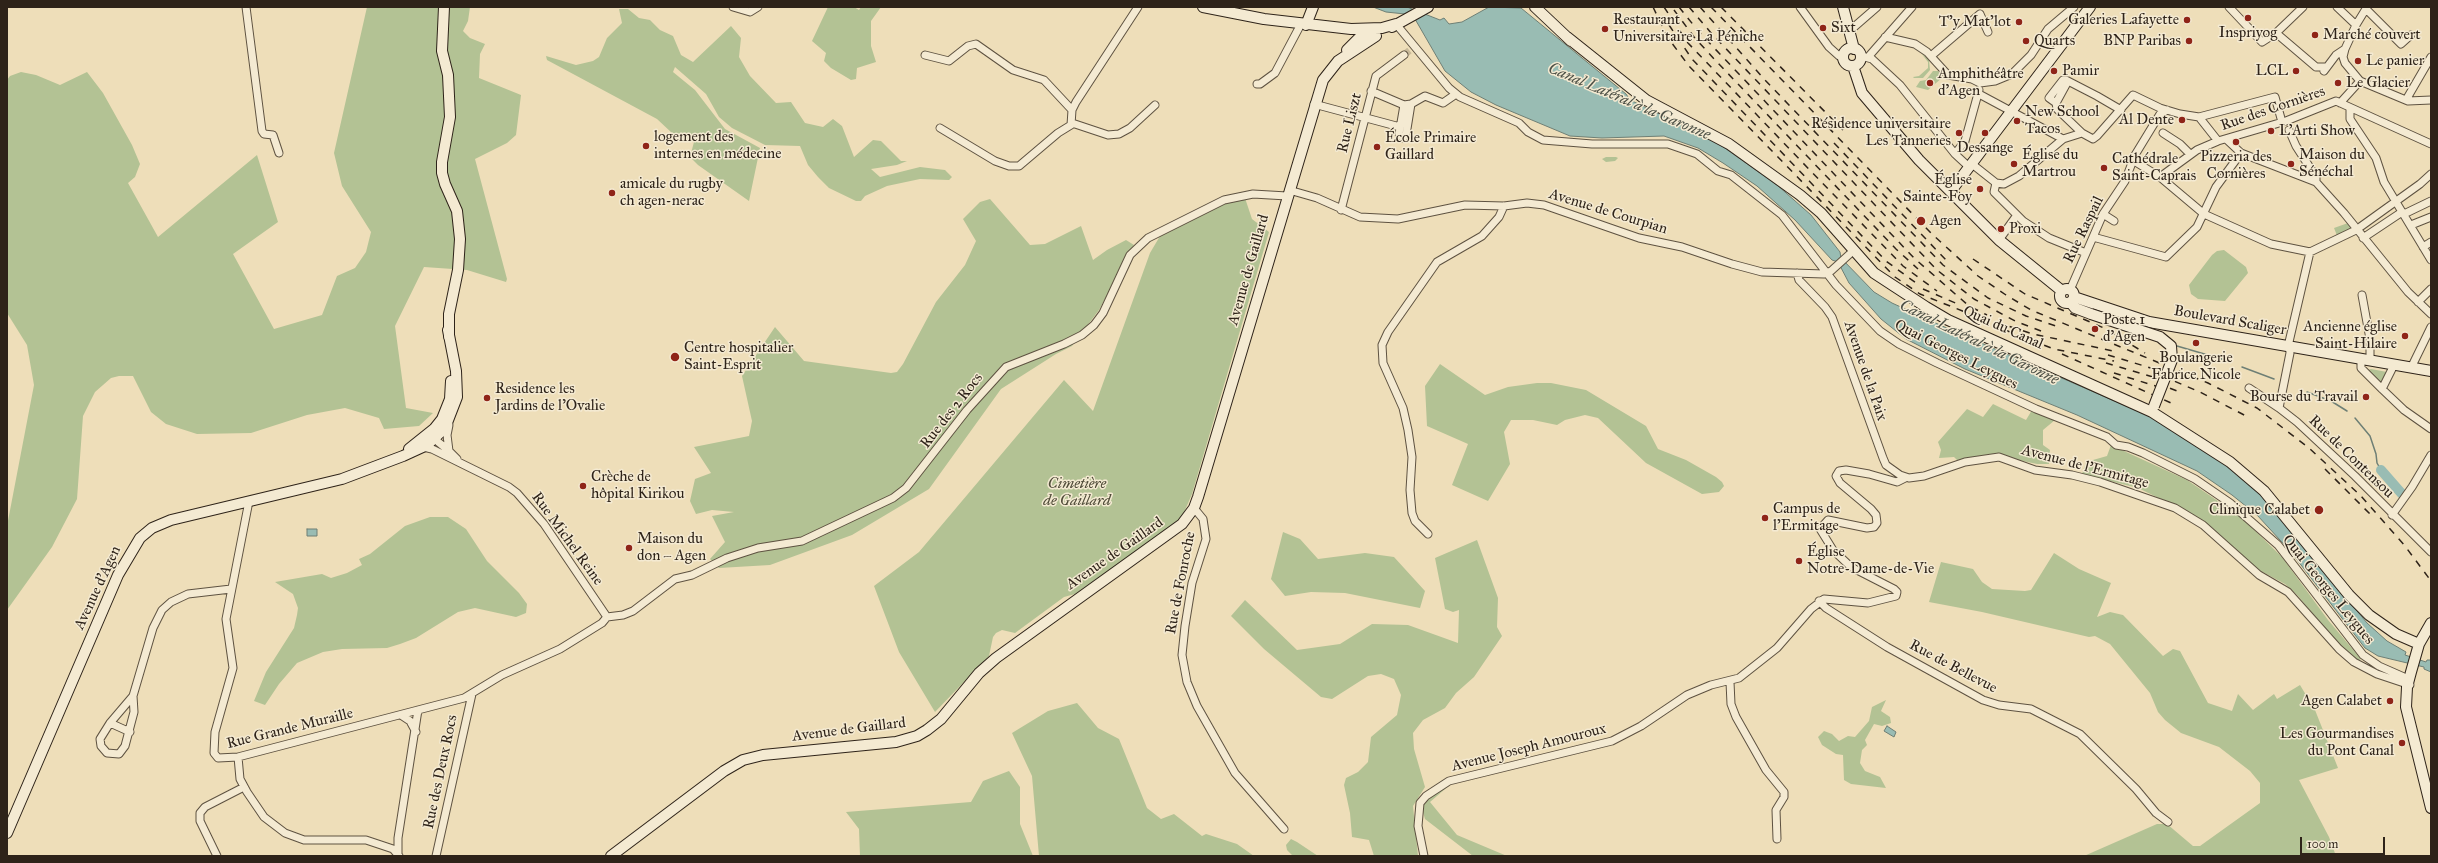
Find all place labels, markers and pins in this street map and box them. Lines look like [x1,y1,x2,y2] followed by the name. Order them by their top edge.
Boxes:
[1613,11,1764,46] place label: Restaurant Universitaire La Péniche
[2068,11,2179,29] place label: Galeries Lafayette
[1939,13,2011,31] place label: T'y Mat'lot
[2243,13,2253,23] marker: Inspriyog
[2182,15,2192,25] marker: Galeries Lafayette
[2014,17,2024,27] marker: T'y Mat'lot
[1831,19,1856,37] place label: Sixt
[1818,23,1828,33] marker: Sixt
[1600,24,1610,34] marker: Restaurant Universitaire La Péniche
[2219,24,2277,42] place label: Inspriyog
[2323,26,2421,44] place label: Marché couvert
[2310,30,2320,40] marker: Marché couvert
[2034,32,2075,50] place label: Quarts
[2103,32,2181,50] place label: BNP Paribas
[2021,36,2031,46] marker: Quarts
[2184,36,2194,46] marker: BNP Paribas
[2366,52,2424,70] place label: Le panier
[2353,56,2363,66] marker: Le panier
[2062,62,2099,80] place label: Pamir
[2256,62,2288,80] place label: LCL
[1938,65,2024,100] place label: Amphithéâtre d'Agen
[2049,66,2059,76] marker: Pamir
[2291,66,2301,76] marker: LCL
[2346,74,2410,92] place label: Le Glacier
[1925,78,1935,88] marker: Amphithéâtre d'Agen
[2333,78,2343,88] marker: Le Glacier
[2025,103,2099,138] place label: New School Tacos
[2119,111,2174,129] place label: Al Dente
[1811,115,1951,150] place label: Résidence universitaire Les Tanneries
[2177,115,2187,125] marker: Al Dente
[2012,116,2022,126] marker: New School Tacos
[2279,122,2355,140] place label: L'Arti Show
[2266,126,2276,136] marker: L'Arti Show
[654,128,781,163] place label: logement des internes en médecine
[1954,128,1964,138] marker: Résidence universitaire Les Tanneries
[1980,128,1990,138] marker: Dessange
[1385,129,1476,164] place label: École Primaire Gaillard
[2231,137,2241,147] marker: Pizzeria des Cornières
[1957,139,2013,157] place label: Dessange
[641,141,651,151] marker: logement des internes en médecine
[1372,142,1382,152] marker: École Primaire Gaillard
[2022,146,2078,181] place label: Église du Martrou
[2299,146,2365,181] place label: Maison du Sénéchal
[2200,148,2272,183] place label: Pizzeria des Cornières
[2112,150,2196,185] place label: Cathédrale Saint-Caprais
[2009,159,2019,169] marker: Église du Martrou
[2286,159,2296,169] marker: Maison du Sénéchal
[2099,163,2109,173] marker: Cathédrale Saint-Caprais
[1903,171,1972,206] place label: Église Sainte-Foy
[620,175,723,210] place label: amicale du rugby ch agen-nerac
[1975,184,1985,194] marker: Église Sainte-Foy
[607,188,617,198] marker: amicale du rugby ch agen-nerac
[1930,212,1961,230] place label: Agen
[1915,215,1927,227] marker: Agen
[2009,220,2041,238] place label: Proxi
[1996,224,2006,234] marker: Proxi
[2103,311,2145,346] place label: Poste 1 d'Agen
[2303,318,2397,353] place label: Ancienne église Saint-Hilaire
[2090,324,2100,334] marker: Poste 1 d'Agen
[2400,331,2410,341] marker: Ancienne église Saint-Hilaire
[2191,338,2201,348] marker: Boulangerie Fabrice Nicole
[684,339,793,374] place label: Centre hospitalier Saint-Esprit
[2151,349,2241,384] place label: Boulangerie Fabrice Nicole
[669,351,681,363] marker: Centre hospitalier Saint-Esprit
[495,380,605,415] place label: Residence les Jardins de l'Ovalie
[2250,388,2358,406] place label: Bourse du Travail
[2361,392,2371,402] marker: Bourse du Travail
[482,393,492,403] marker: Residence les Jardins de l'Ovalie
[591,468,684,503] place label: Crèche de hôpital Kirikou
[578,481,588,491] marker: Crèche de hôpital Kirikou
[1773,500,1840,535] place label: Campus de l'Ermitage
[2209,501,2310,519] place label: Clinique Calabet
[2313,504,2325,516] marker: Clinique Calabet
[1760,513,1770,523] marker: Campus de l'Ermitage
[637,530,706,565] place label: Maison du don – Agen
[624,543,634,553] marker: Maison du don – Agen
[1807,543,1934,578] place label: Église Notre-Dame-de-Vie
[1794,556,1804,566] marker: Église Notre-Dame-de-Vie
[2302,692,2382,710] place label: Agen Calabet
[2385,696,2395,706] marker: Agen Calabet
[2280,725,2394,760] place label: Les Gourmandises du Pont Canal
[2397,738,2407,748] marker: Les Gourmandises du Pont Canal

